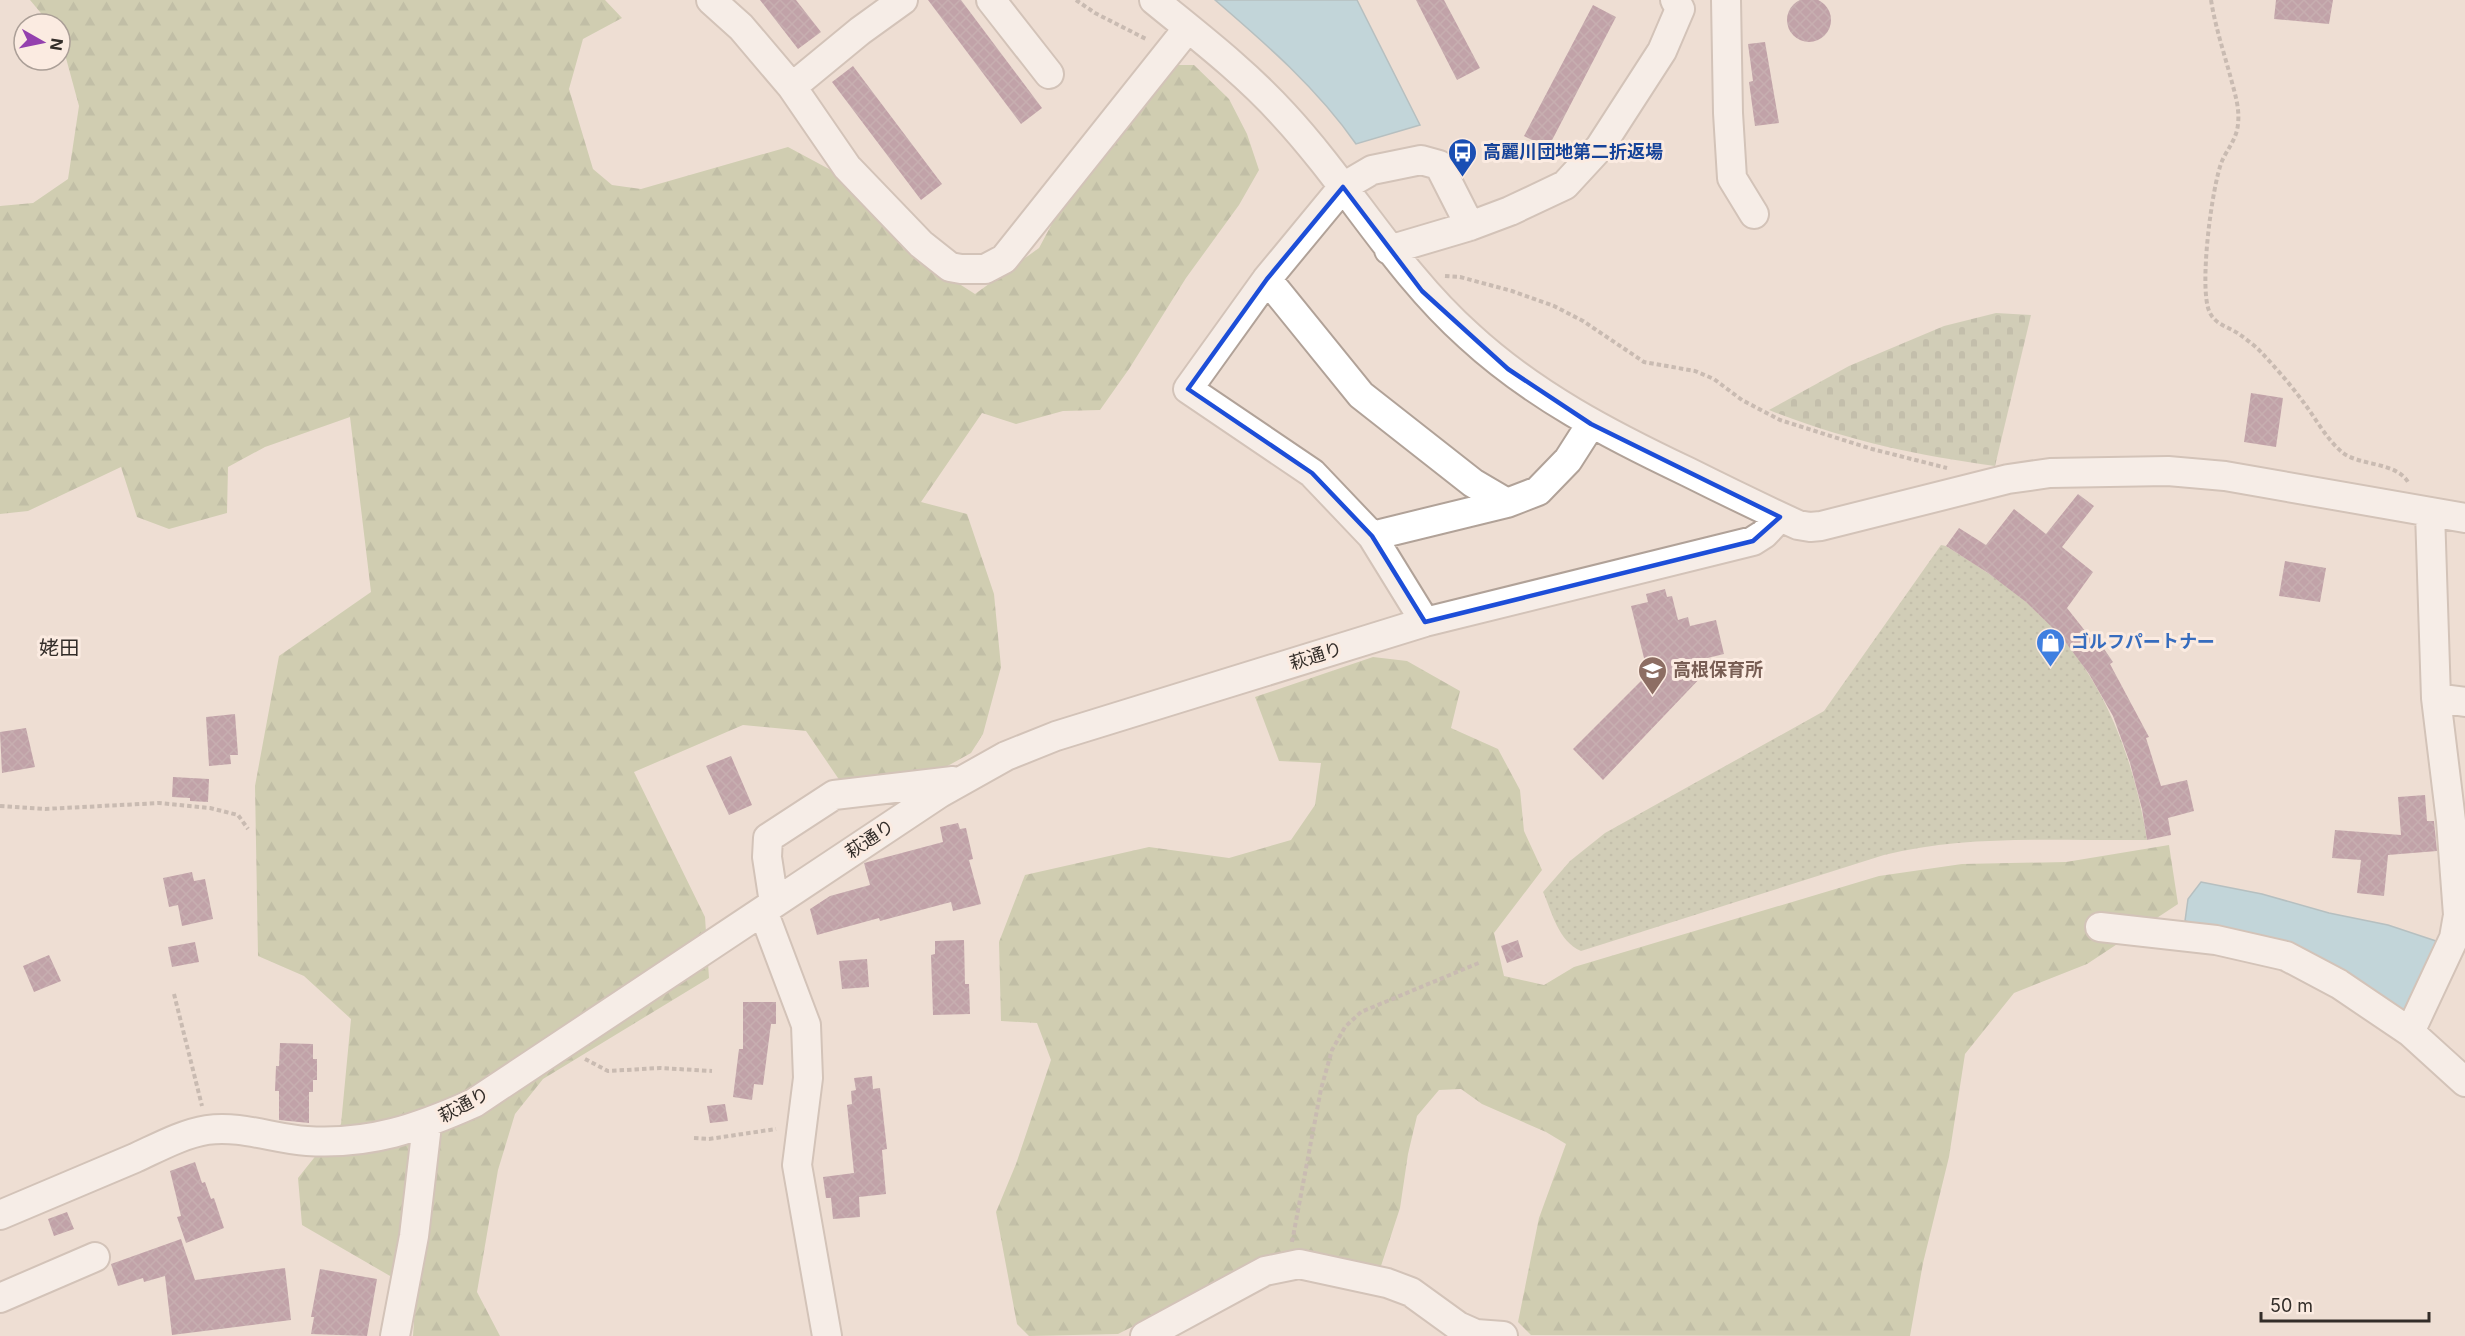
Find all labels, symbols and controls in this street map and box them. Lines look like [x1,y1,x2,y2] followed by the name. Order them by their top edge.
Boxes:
[12,12,72,72] north arrow
[46,37,68,52] text: N
[1446,136,1478,178] bus stop icon: 高麗川団地第二折返場
[1483,141,1663,162] place label: 高麗川団地第二折返場
[2034,626,2066,668] shop icon: ゴルフパートナー
[2071,631,2215,652] place label: ゴルフパートナー
[39,636,79,660] district label: 姥田
[1287,638,1345,673] street label: 萩通り
[1636,654,1668,696] school or university icon: 高根保育所
[1673,659,1763,680] place label: 高根保育所
[841,815,898,862] street label: 萩通り
[435,1083,493,1127] street label: 萩通り
[2261,1285,2429,1323] scale bar
[2270,1295,2313,1316] text: 50 m

